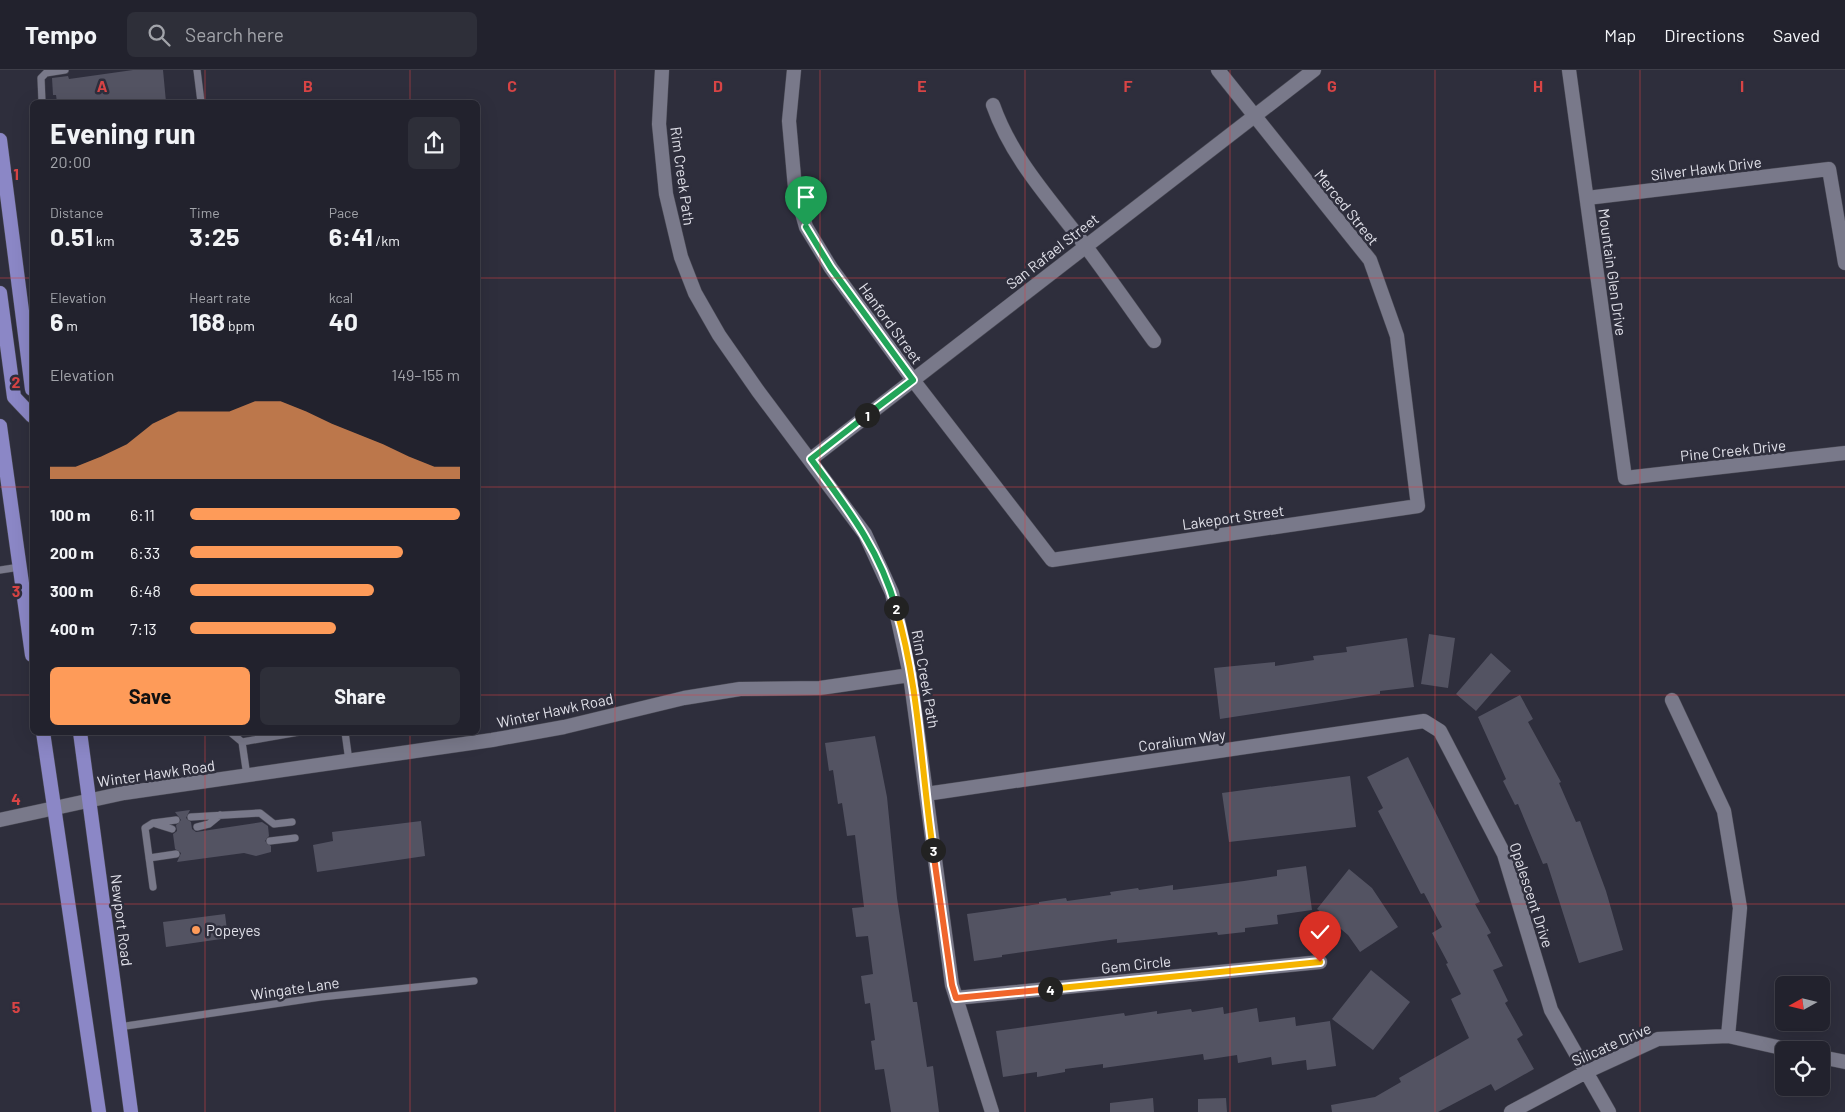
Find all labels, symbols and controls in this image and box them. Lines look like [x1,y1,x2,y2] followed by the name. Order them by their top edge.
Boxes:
[127,12,477,57] search box
[25,20,97,49] text: Tempo
[145,21,173,49] icon: search
[185,23,284,46] text: Search here
[1604,24,1636,46] text: Map
[1664,24,1745,46] text: Directions
[1773,24,1820,46] text: Saved
[97,76,108,95] text: A
[303,76,313,95] text: B
[507,76,517,95] text: C
[713,76,723,95] text: D
[917,76,927,95] text: E
[1124,76,1133,95] text: F
[1327,76,1337,95] text: G
[1533,76,1543,95] text: H
[1740,76,1744,95] text: I
[50,116,196,150] text: Evening run
[408,117,460,169] button: share
[667,126,699,226] street label: Rim Creek Path
[50,152,91,171] text: 20:00
[1650,152,1762,184] street label: Silver Hawk Drive
[13,164,19,183] text: 1
[1311,166,1383,248] street label: Merced Street
[785,176,827,227] pin
[792,183,820,211] icon: arrive
[50,204,103,221] text: Distance
[189,204,220,221] text: Time
[329,204,359,221] text: Pace
[1595,207,1631,337] street label: Mountain Glen Drive
[1002,209,1102,293] street label: San Rafael Street
[50,221,93,251] text: 0.51
[189,221,239,251] text: 3:25
[329,221,373,251] text: 6:41
[93,232,114,249] text: km
[373,232,400,249] text: /km
[856,279,926,367] street label: Hanford Street
[50,289,106,306] text: Elevation
[189,289,251,306] text: Heart rate
[329,289,353,306] text: kcal
[50,306,63,336] text: 6
[189,306,225,336] text: 168
[329,306,358,336] text: 40
[63,317,78,334] text: m
[225,317,255,334] text: bpm
[50,365,114,384] text: Elevation
[392,365,460,384] text: 149–155 m
[12,372,21,391] text: 2
[854,402,880,428] pin: 1
[865,407,870,424] text: 1
[1679,436,1787,464] street label: Pine Creek Drive
[1181,501,1285,533] street label: Lakeport Street
[50,505,90,524] text: 100 m
[130,505,155,524] text: 6:11
[50,543,94,562] text: 200 m
[130,543,160,562] text: 6:33
[12,581,20,600] text: 3
[50,581,93,600] text: 300 m
[130,581,161,600] text: 6:48
[884,596,908,620] pin: 2
[893,600,900,617] text: 2
[50,619,94,638] text: 400 m
[130,619,157,638] text: 7:13
[909,628,943,730] street label: Rim Creek Path
[50,667,250,725] button: Save
[260,667,460,725] button: Share
[495,689,615,731] street label: Winter Hawk Road
[1137,725,1227,755] street label: Coralium Way
[96,756,216,790] street label: Winter Hawk Road
[11,789,21,808] text: 4
[920,838,946,862] pin: 3
[1507,840,1557,950] street label: Opalescent Drive
[930,842,937,859] text: 3
[107,873,137,967] street label: Newport Road
[1299,911,1341,962] pin
[1306,918,1334,946] icon: check
[206,921,261,939] place label: Popeyes
[190,924,202,936] marker: Popeyes
[1100,951,1172,977] street label: Gem Circle
[250,973,340,1003] street label: Wingate Lane
[1038,976,1062,1002] pin: 4
[1775,976,1830,1031] north arrow
[1775,976,1830,1096] map controls
[1046,981,1055,998] text: 4
[12,997,21,1016] text: 5
[1569,1019,1653,1069] street label: Silicate Drive
[1775,1041,1830,1096] button: locate

